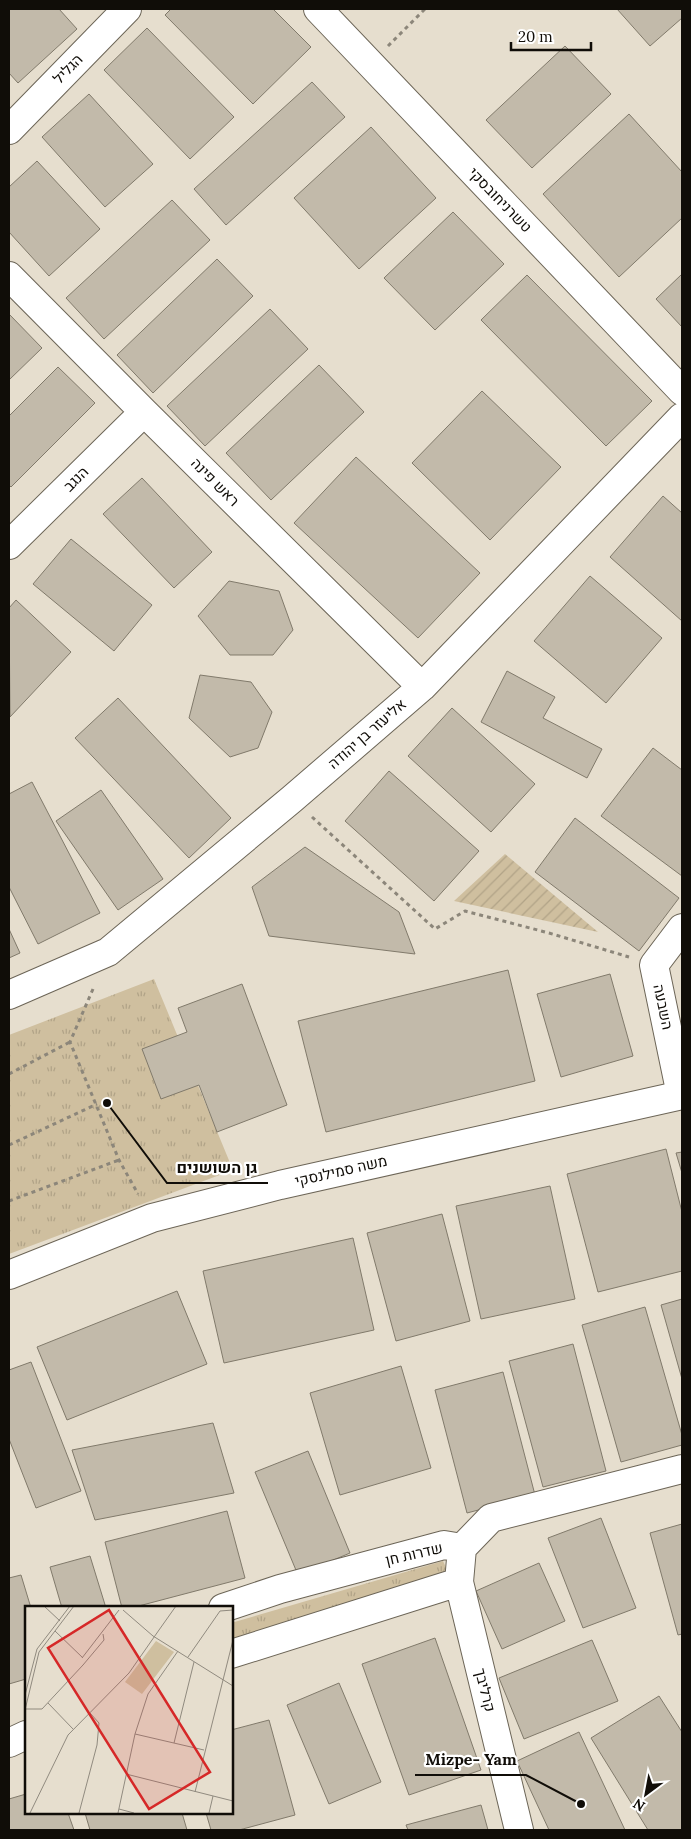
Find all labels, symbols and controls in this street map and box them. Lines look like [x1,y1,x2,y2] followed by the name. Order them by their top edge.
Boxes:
[511,20,591,52] scale bar
[518,27,553,46] text: 20 m
[49,50,86,88] street label: הגליל
[465,163,536,236] street label: טשרניחובסקי
[187,453,244,510] street label: ראש פינה
[59,462,92,495] street label: הנגב
[324,694,410,773] street label: אליעזר בן יהודה
[649,982,678,1031] street label: השבעה
[293,1151,389,1190] street label: משה סמילנסקי
[167,1152,268,1183] callout: גן השושנים
[176,1157,258,1177] text: גן השושנים
[383,1538,444,1569] street label: שדרות חן
[25,1606,232,1814] inset map
[471,1666,500,1714] street label: קרליבך
[415,1744,526,1775] callout: Mizpe- Yam
[425,1749,517,1769] text: Mizpe- Yam
[621,1769,671,1819] north arrow
[630,1794,648,1816] text: N

